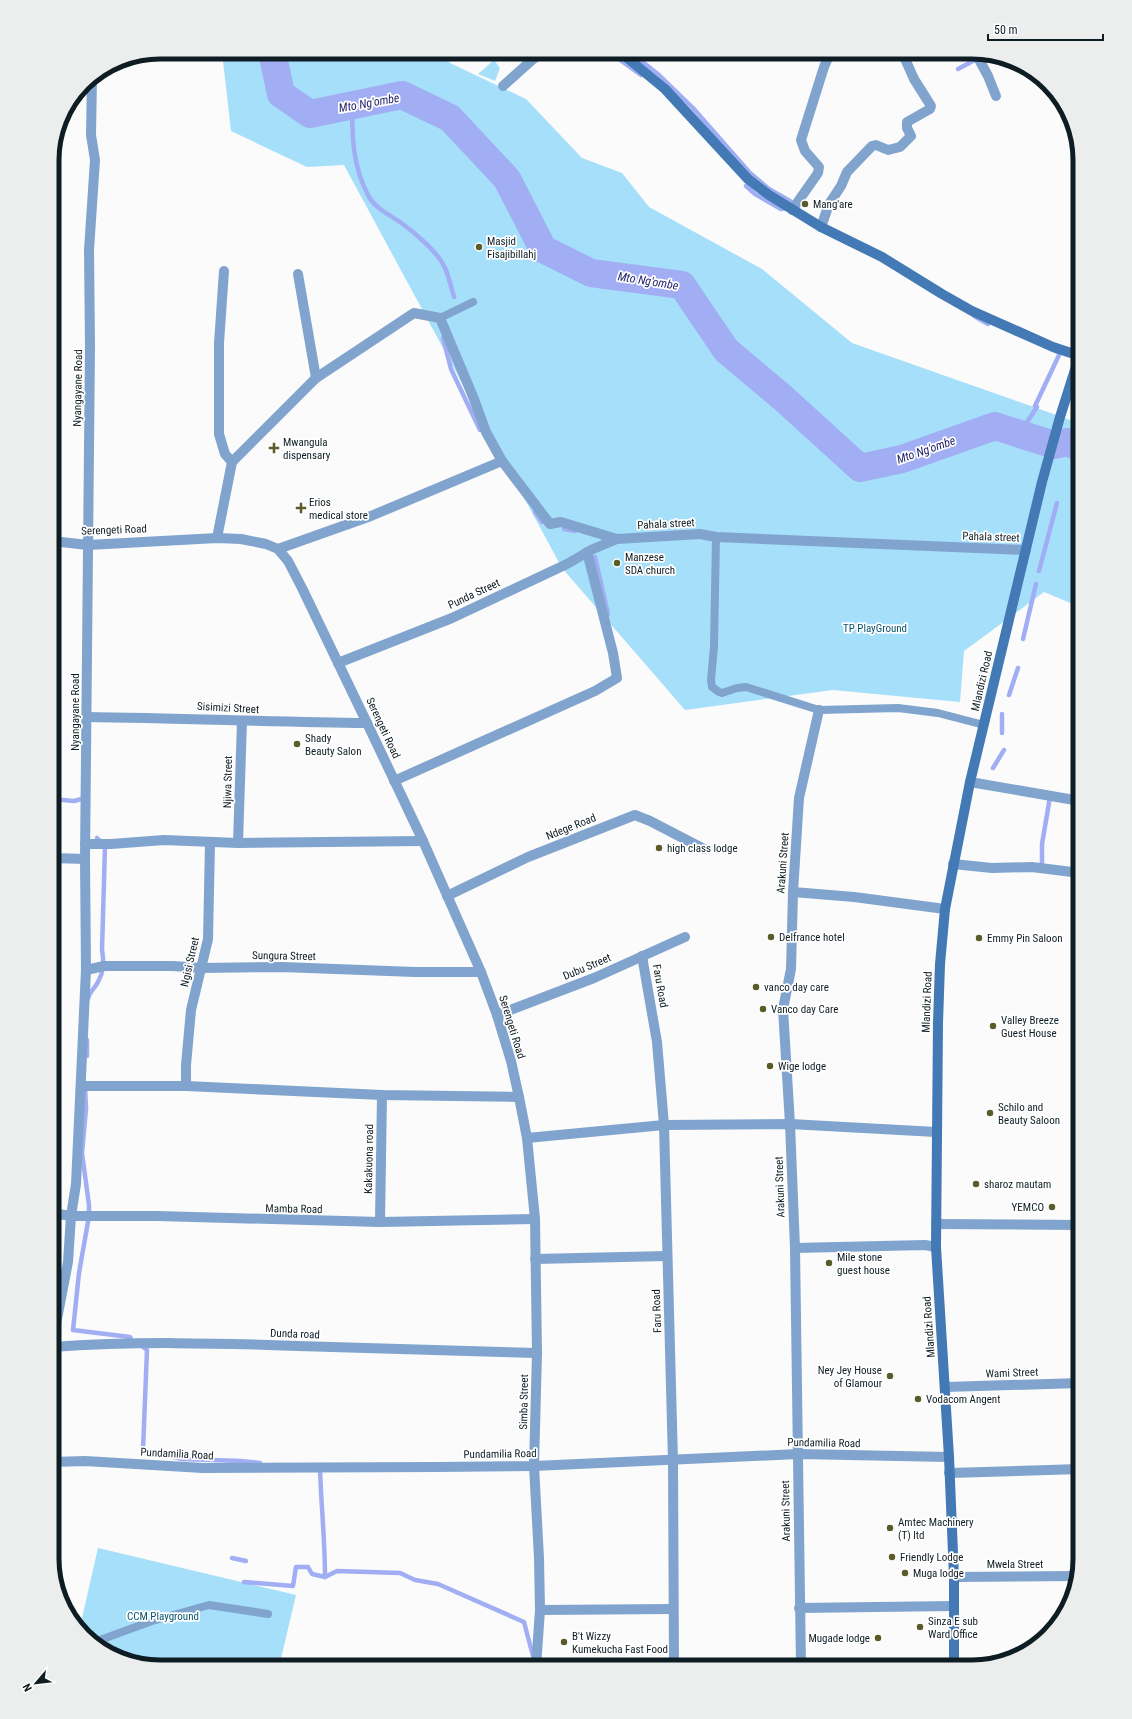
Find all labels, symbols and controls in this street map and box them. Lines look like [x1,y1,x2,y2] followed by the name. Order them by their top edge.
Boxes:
[988,16,1103,42] scale bar
[994,23,1018,37] text: 50 m
[338,91,401,115] water label: Mto Ng'ombe
[813,198,853,211] place label: Mang'are
[800,199,810,209] marker: Mang'are
[487,235,536,261] place label: Masjid Fisajibillahj
[474,242,484,252] marker: Masjid Fisajibillahj
[617,269,680,293] water label: Mto Ng'ombe
[71,349,85,427] street label: Nyangayane Road
[895,433,958,467] water label: Mto Ng'ombe
[283,436,331,462] place label: Mwangula dispensary
[268,442,280,454] marker: Mwangula dispensary
[309,496,368,522] place label: Erios medical store
[296,503,306,513] marker: Erios medical store
[637,516,695,532] street label: Pahala street
[81,522,147,538] street label: Serengeti Road
[962,530,1020,544] street label: Pahala street
[625,551,675,577] place label: Manzese SDA church
[612,558,622,568] marker: Manzese SDA church
[446,576,502,612] street label: Punda Street
[843,622,907,635] park label: TP PlayGround
[969,650,995,712] street label: Mlandizi Road
[69,673,82,751] street label: Nyangayane Road
[363,696,403,760] street label: Serengeti Road
[197,700,259,716] street label: Sisimizi Street
[305,732,361,758] place label: Shady Beauty Salon
[292,739,302,749] marker: Shady Beauty Salon
[221,756,235,808] street label: Njiwa Street
[544,811,598,843] street label: Ndege Road
[774,832,792,894] street label: Arakuni Street
[667,842,738,855] place label: high class lodge
[654,843,664,853] marker: high class lodge
[779,931,845,944] place label: Delfrance hotel
[766,932,776,942] marker: Delfrance hotel
[987,932,1062,945] place label: Emmy Pin Saloon
[974,933,984,943] marker: Emmy Pin Saloon
[178,936,202,988] street label: Ngisi Street
[252,949,316,963] street label: Sungura Street
[561,951,613,983] street label: Dubu Street
[650,963,670,1009] street label: Faru Road
[919,971,935,1033] street label: Mlandizi Road
[764,981,829,994] place label: vanco day care
[751,982,761,992] marker: vanco day care
[496,994,528,1060] street label: Serengeti Road
[771,1003,838,1016] place label: Vanco day Care
[758,1004,768,1014] marker: Vanco day Care
[1001,1014,1059,1040] place label: Valley Breeze Guest House
[988,1021,998,1031] marker: Valley Breeze Guest House
[778,1060,826,1073] place label: Wige lodge
[765,1061,775,1071] marker: Wige lodge
[998,1101,1060,1127] place label: Schilo and Beauty Saloon
[985,1108,995,1118] marker: Schilo and Beauty Saloon
[362,1124,376,1194] street label: Kakakuona road
[772,1156,788,1218] street label: Arakuni Street
[984,1178,1051,1191] place label: sharoz mautam
[971,1179,981,1189] marker: sharoz mautam
[1012,1201,1044,1214] place label: YEMCO
[265,1202,323,1216] street label: Mamba Road
[1047,1202,1057,1212] marker: YEMCO
[837,1251,890,1277] place label: Mile stone guest house
[824,1258,834,1268] marker: Mile stone guest house
[650,1289,664,1333] street label: Faru Road
[920,1296,938,1358] street label: Mlandizi Road
[270,1327,320,1341] street label: Dunda road
[818,1364,883,1390] place label: Ney Jey House of Glamour
[986,1366,1038,1380] street label: Wami Street
[885,1371,895,1381] marker: Ney Jey House of Glamour
[517,1374,531,1430] street label: Simba Street
[926,1393,1000,1406] place label: Vodacom Angent
[913,1394,923,1404] marker: Vodacom Angent
[787,1436,861,1450] street label: Pundamilia Road
[140,1446,214,1462] street label: Pundamilia Road
[463,1447,537,1461] street label: Pundamilia Road
[779,1480,793,1542] street label: Arakuni Street
[898,1516,974,1542] place label: Amtec Machinery (T) ltd
[885,1523,895,1533] marker: Amtec Machinery (T) ltd
[900,1551,963,1564] place label: Friendly Lodge
[887,1552,897,1562] marker: Friendly Lodge
[987,1558,1043,1571] street label: Mwela Street
[913,1567,964,1580] place label: Muga lodge
[900,1568,910,1578] marker: Muga lodge
[127,1610,199,1623] park label: CCM Playground
[928,1615,978,1641] place label: Sinza E sub Ward Office
[915,1622,925,1632] marker: Sinza E sub Ward Office
[572,1630,668,1656] place label: B't Wizzy Kumekucha Fast Food
[808,1632,870,1645] place label: Mugade lodge
[873,1633,883,1643] marker: Mugade lodge
[559,1637,569,1647] marker: B't Wizzy Kumekucha Fast Food
[16,1663,56,1703] north arrow
[20,1681,35,1693] text: N

